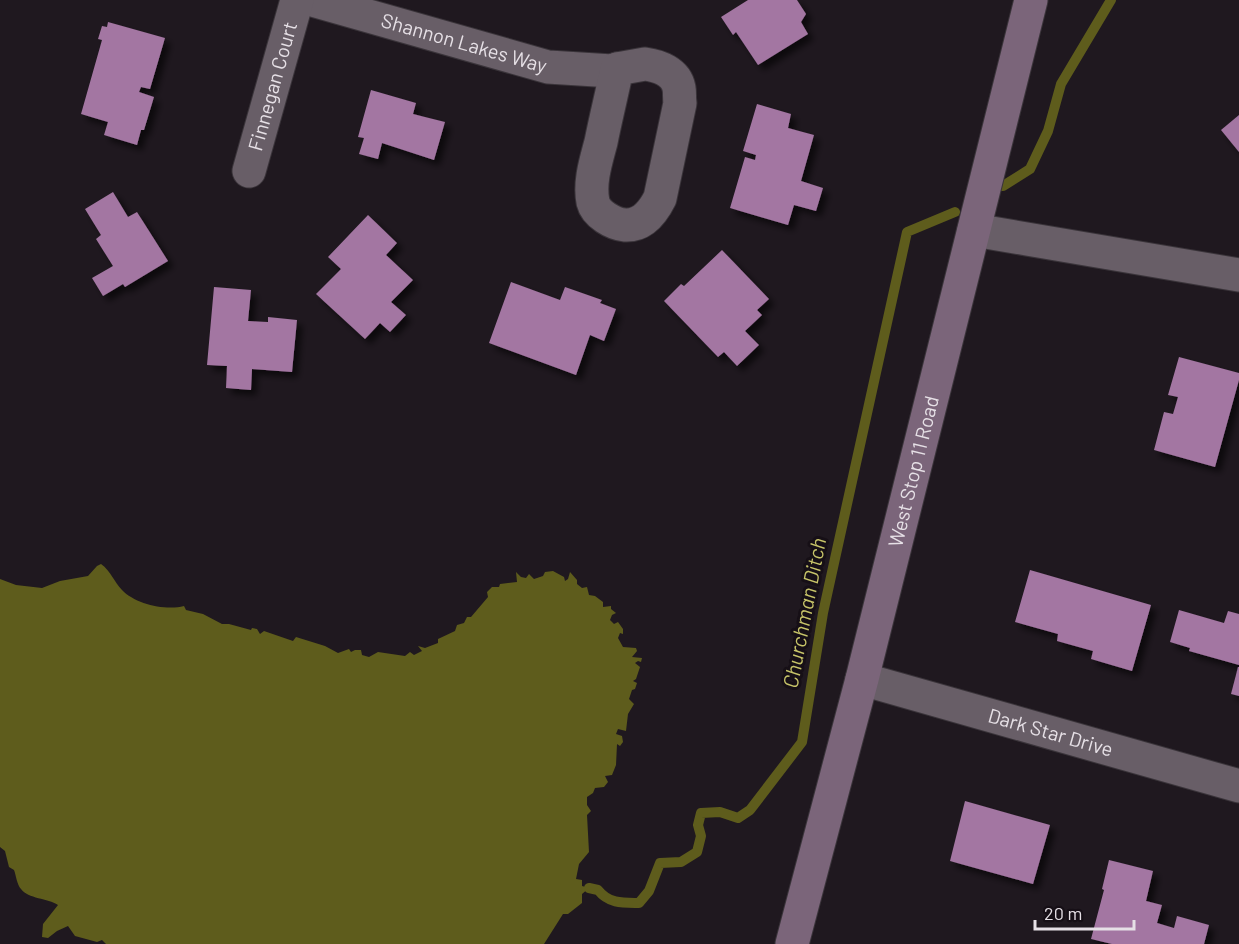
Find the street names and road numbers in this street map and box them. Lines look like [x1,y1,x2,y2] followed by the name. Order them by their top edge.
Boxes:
[379,7,550,77] street label: Shannon Lakes Way
[242,19,301,153] street label: Finnegan Court
[882,393,943,549] street label: West Stop 11 Road
[986,702,1116,761] street label: Dark Star Drive

